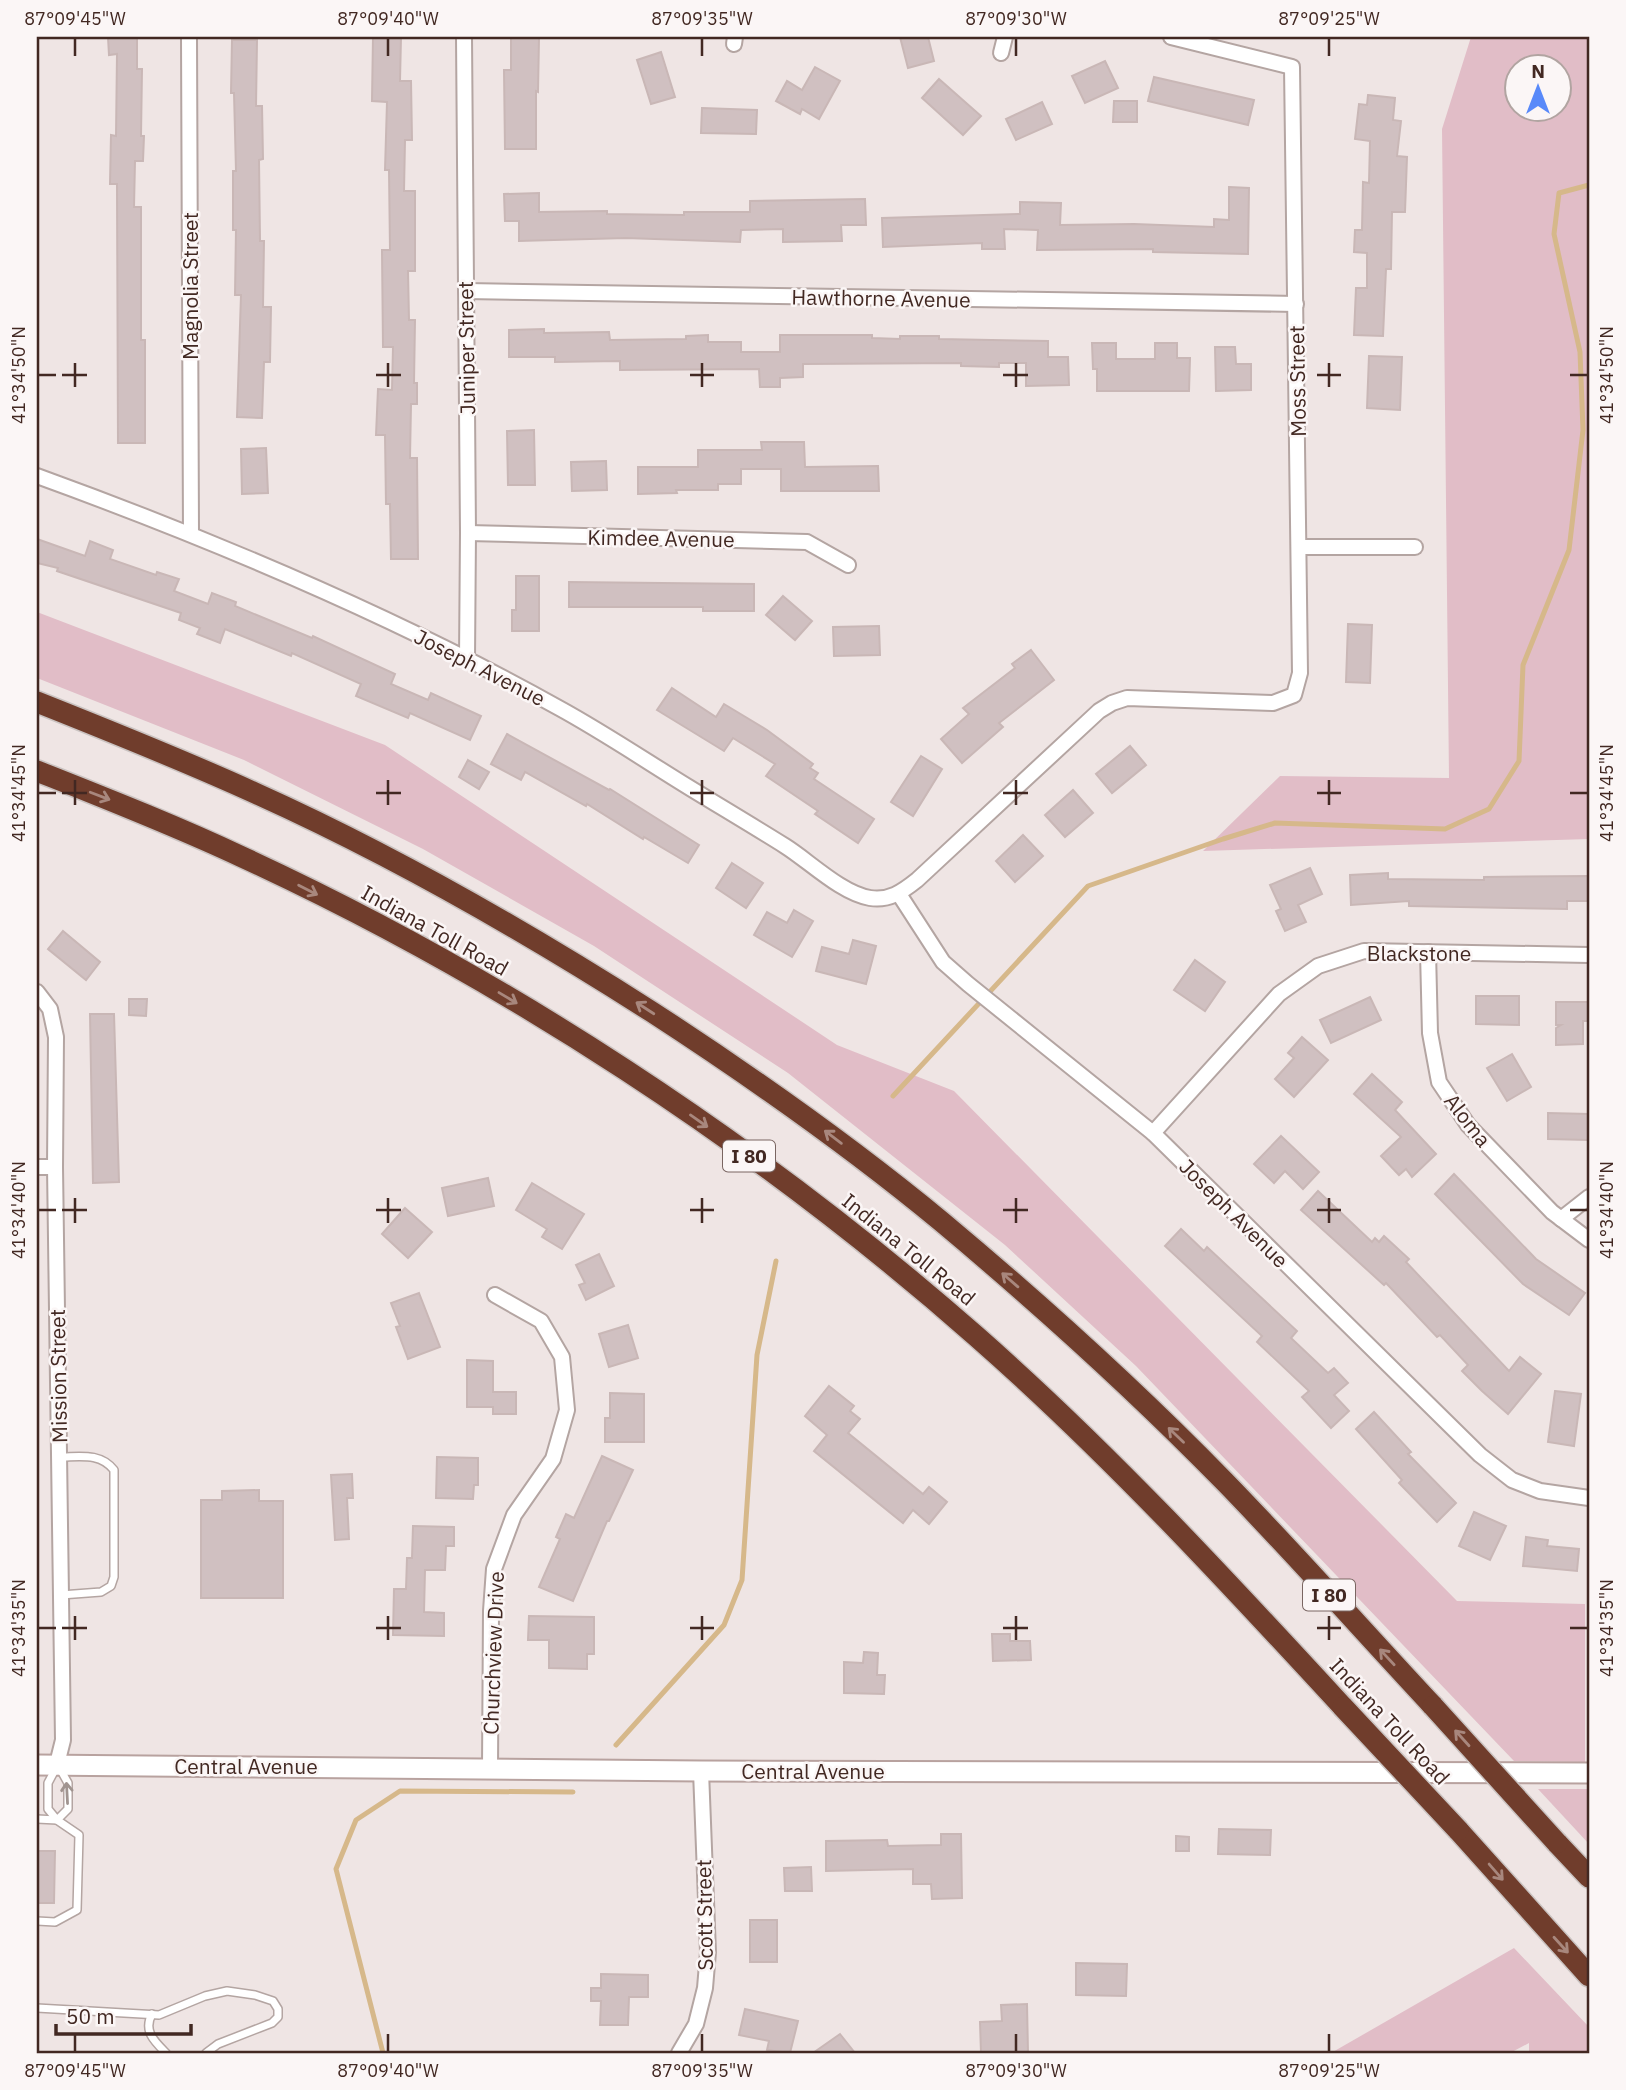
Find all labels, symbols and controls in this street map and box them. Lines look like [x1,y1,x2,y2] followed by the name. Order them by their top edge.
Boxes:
[24,7,126,30] text: 87°09'45"W
[337,7,439,30] text: 87°09'40"W
[651,7,753,30] text: 87°09'35"W
[965,7,1067,30] text: 87°09'30"W
[1278,7,1380,30] text: 87°09'25"W
[1504,52,1574,122] north arrow
[1531,59,1545,83] text: N
[176,212,204,360] street label: Magnolia Street
[451,281,481,415] street label: Juniper Street
[791,282,971,314] street label: Hawthorne Avenue
[1282,325,1312,437] street label: Moss Street
[7,326,30,424] text: 41°34'50"N
[1595,326,1618,424] text: 41°34'50"N
[587,523,735,553] street label: Kimdee Avenue
[410,622,550,712] street label: Joseph Avenue
[7,744,30,842] text: 41°34'45"N
[1595,744,1618,842] text: 41°34'45"N
[89,791,111,804] one-way arrow
[356,878,514,982] street label: Indiana Toll Road
[297,883,318,897] one-way arrow
[1367,939,1471,967] street label: Blackstone
[497,991,517,1005] one-way arrow
[636,1001,656,1015] one-way arrow
[1438,1088,1498,1152] street label: Aloma
[689,1113,708,1128] one-way arrow
[824,1129,843,1144] one-way arrow
[723,1140,775,1172] road number: I 80
[1173,1152,1295,1274] street label: Joseph Avenue
[7,1161,30,1259] text: 41°34'40"N
[1595,1161,1618,1259] text: 41°34'40"N
[836,1187,982,1311] street label: Indiana Toll Road
[1001,1272,1019,1288] one-way arrow
[43,1309,73,1443] street label: Mission Street
[1168,1426,1185,1443] one-way arrow
[476,1571,510,1735] street label: Churchview Drive
[7,1579,30,1677] text: 41°34'35"N
[1595,1579,1618,1677] text: 41°34'35"N
[1303,1580,1355,1610] road number: I 80
[1378,1648,1395,1665] one-way arrow
[1324,1651,1456,1791] street label: Indiana Toll Road
[1454,1729,1470,1747] one-way arrow
[174,1752,318,1780] street label: Central Avenue
[741,1757,885,1785] street label: Central Avenue
[60,1782,73,1805] one-way arrow
[689,1859,719,1971] street label: Scott Street
[1488,1863,1504,1881] one-way arrow
[1553,1936,1569,1954] one-way arrow
[56,1992,191,2036] scale bar
[66,2002,115,2030] text: 50 m
[24,2059,126,2082] text: 87°09'45"W
[337,2059,439,2082] text: 87°09'40"W
[651,2059,753,2082] text: 87°09'35"W
[965,2059,1067,2082] text: 87°09'30"W
[1278,2059,1380,2082] text: 87°09'25"W

